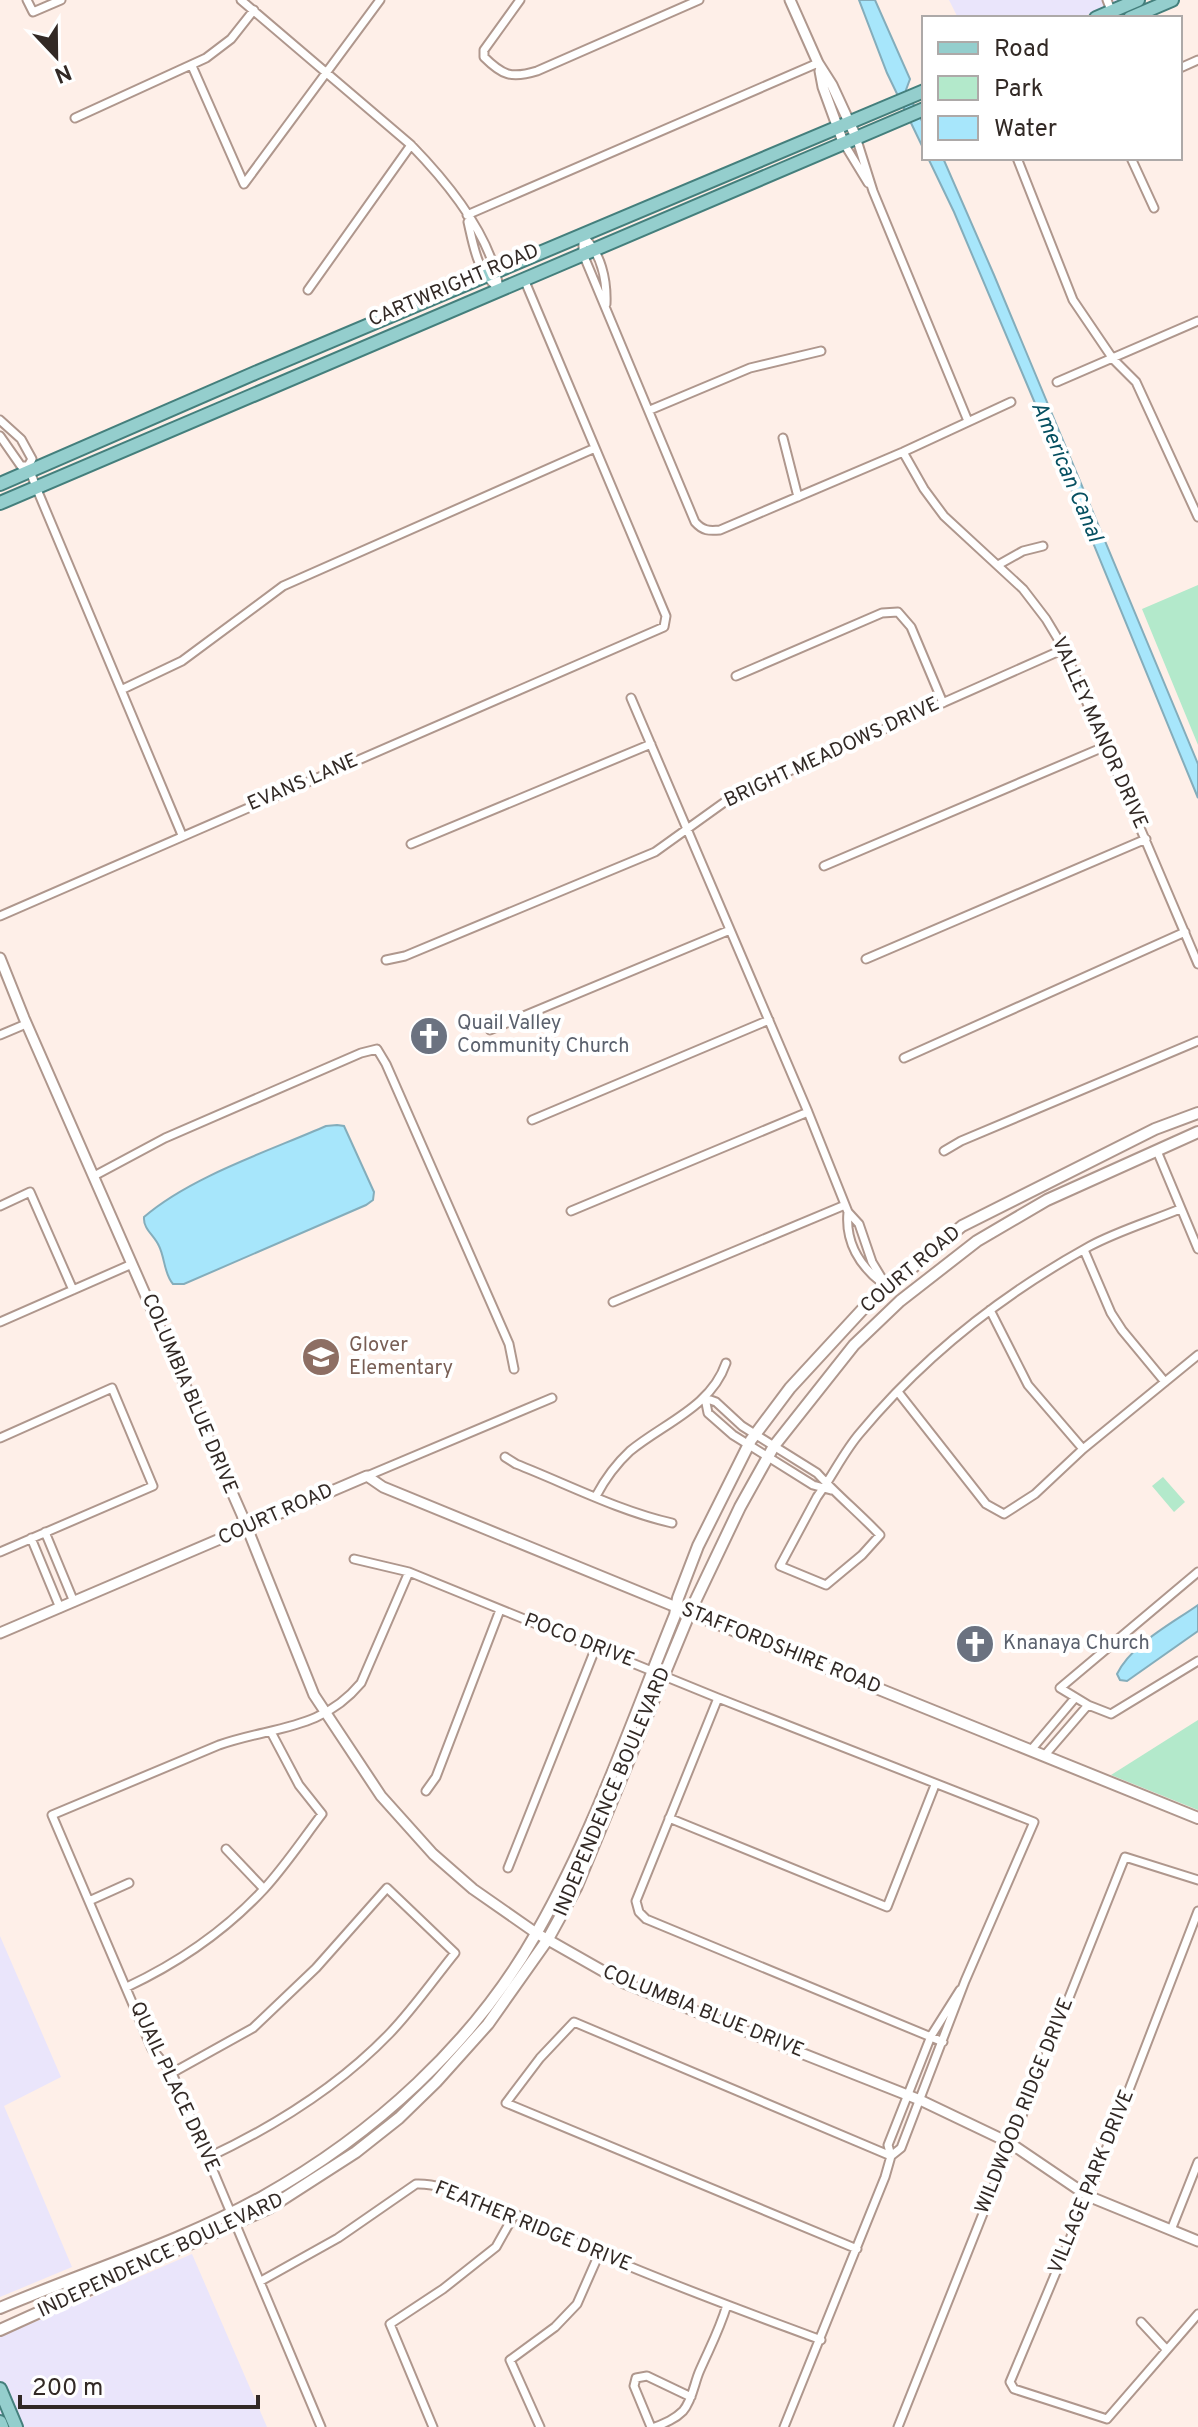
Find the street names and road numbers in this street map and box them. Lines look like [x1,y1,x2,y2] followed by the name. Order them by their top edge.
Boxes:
[365,238,543,334] street label: CARTWRIGHT ROAD
[1045,633,1153,833] street label: VALLEY MANOR DRIVE
[720,692,944,814] street label: BRIGHT MEADOWS DRIVE
[244,748,362,818] street label: EVANS LANE
[855,1220,967,1320] street label: COURT ROAD
[135,1290,243,1498] street label: COLUMBIA BLUE DRIVE
[214,1478,338,1552] street label: COURT ROAD
[677,1597,885,1701] street label: STAFFORDSHIRE ROAD
[520,1608,638,1674] street label: POCO DRIVE
[549,1663,677,1921] street label: INDEPENDENCE BOULEVARD
[598,1960,808,2064] street label: COLUMBIA BLUE DRIVE
[970,1994,1080,2218] street label: WILDWOOD RIDGE DRIVE
[123,1998,225,2176] street label: QUAIL PLACE DRIVE
[1043,2086,1141,2278] street label: VILLAGE PARK DRIVE
[431,2176,635,2278] street label: FEATHER RIDGE DRIVE
[34,2188,288,2324] street label: INDEPENDENCE BOULEVARD

